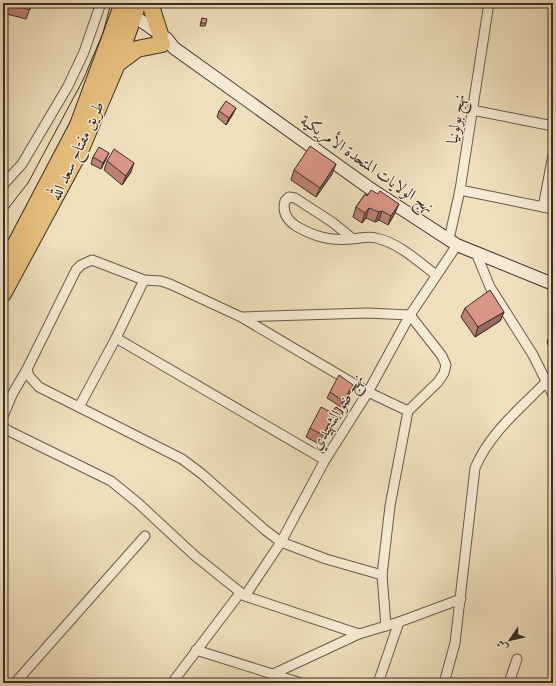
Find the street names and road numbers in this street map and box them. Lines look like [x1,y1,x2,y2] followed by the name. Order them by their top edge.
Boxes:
[442,93,474,146] street label: نهج بولونيا
[42,97,112,206] street label: طريق مفتاح سعد الله
[294,109,439,221] street label: نهج الولايات المتحدة الأمريكية
[306,370,372,456] street label: نهج ضو الشهيدي

